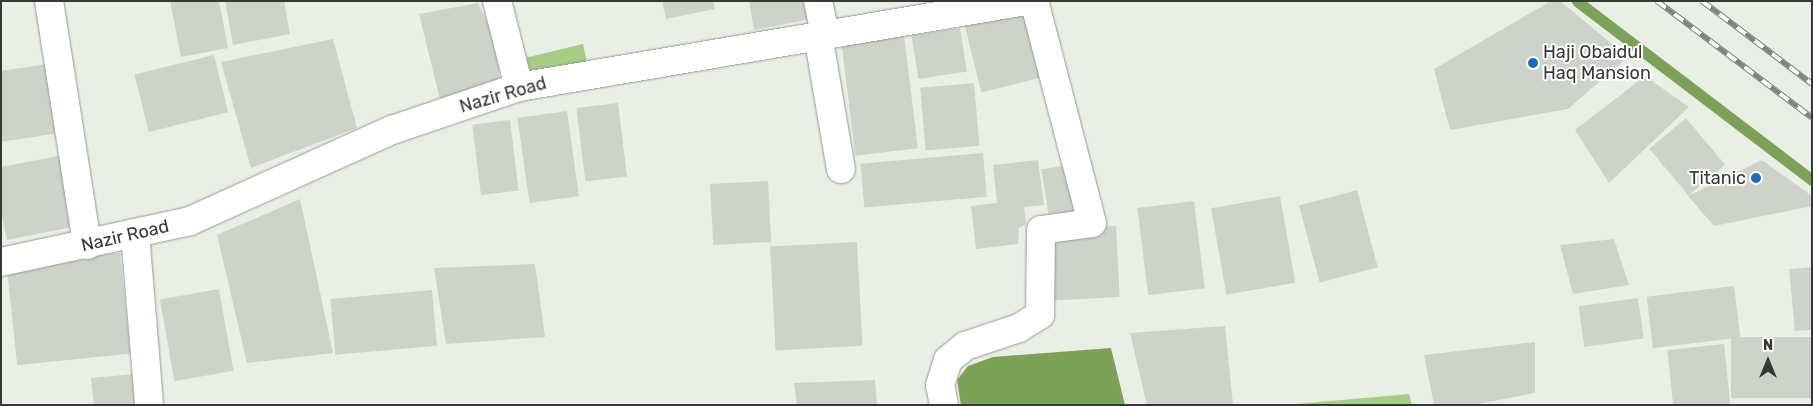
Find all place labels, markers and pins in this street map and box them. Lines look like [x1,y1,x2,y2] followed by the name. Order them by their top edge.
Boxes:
[1543,42,1651,84] place label: Haji Obaidul Haq Mansion
[1527,57,1539,69] marker: Haji Obaidul Haq Mansion
[1689,167,1746,189] place label: Titanic
[1750,172,1762,184] marker: Titanic

